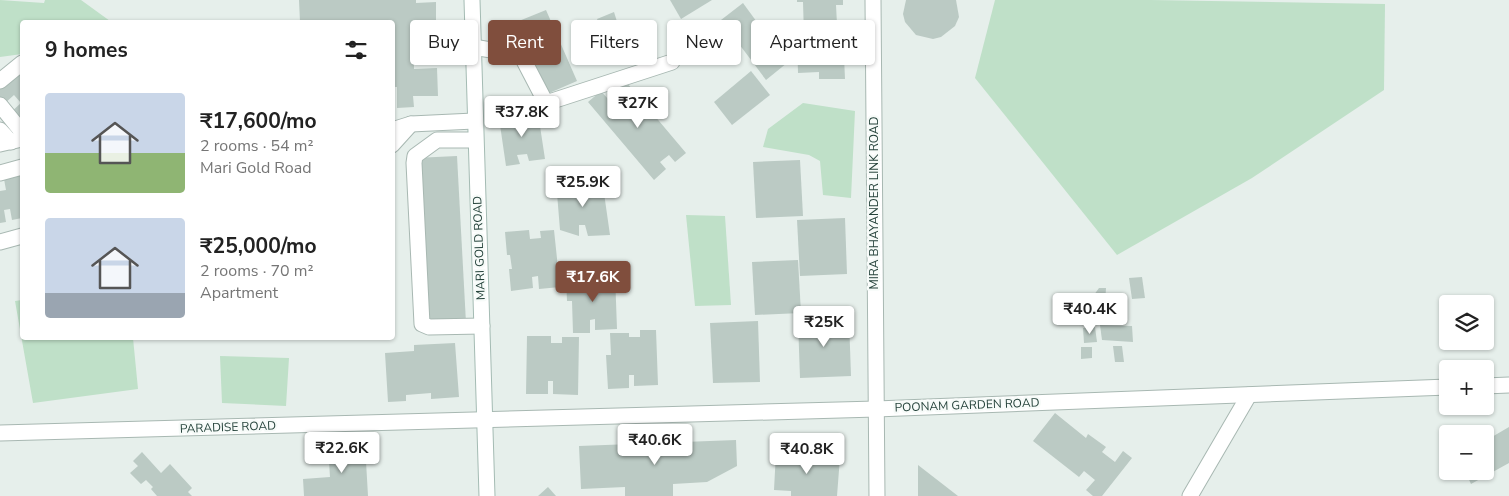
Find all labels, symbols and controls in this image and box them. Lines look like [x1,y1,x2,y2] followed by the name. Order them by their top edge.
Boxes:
[410,20,478,65] chip: Buy
[488,20,561,65] chip: Rent
[571,20,657,65] chip: Filters
[667,20,741,65] chip: New
[751,20,875,65] chip: Apartment
[45,36,128,64] text: 9 homes
[342,36,370,64] icon: filters
[608,86,668,129] pin: ₹27K
[618,92,658,114] text: ₹27K
[481,96,563,138] pin: ₹37.8K
[496,101,549,123] text: ₹37.8K
[200,107,317,135] text: ₹17,600/mo
[85,113,145,173] icon: home
[866,116,882,290] street label: MIRA BHAYANDER LINK ROAD
[200,135,313,157] text: 2 rooms · 54 m²
[200,157,312,179] text: Mari Gold Road
[542,166,624,208] pin: ₹25.9K
[557,171,610,193] text: ₹25.9K
[469,196,489,300] street label: MARI GOLD ROAD
[200,232,317,260] text: ₹25,000/mo
[85,238,145,298] icon: home
[200,260,313,282] text: 2 rooms · 70 m²
[552,260,634,303] pin: ₹17.6K
[567,266,620,288] text: ₹17.6K
[200,282,278,304] text: Apartment
[1049,292,1131,335] pin: ₹40.4K
[1439,295,1494,480] map controls
[1439,295,1494,350] button: layers
[1064,298,1117,320] text: ₹40.4K
[794,306,854,348] pin: ₹25K
[804,311,844,333] text: ₹25K
[1439,360,1494,415] button: +
[894,394,1040,416] street label: POONAM GARDEN ROAD
[180,417,276,437] street label: PARADISE ROAD
[614,424,696,466] pin: ₹40.6K
[1439,425,1494,480] button: −
[629,429,682,451] text: ₹40.6K
[301,432,383,474] pin: ₹22.6K
[766,432,848,475] pin: ₹40.8K
[316,437,369,459] text: ₹22.6K
[781,438,834,460] text: ₹40.8K

